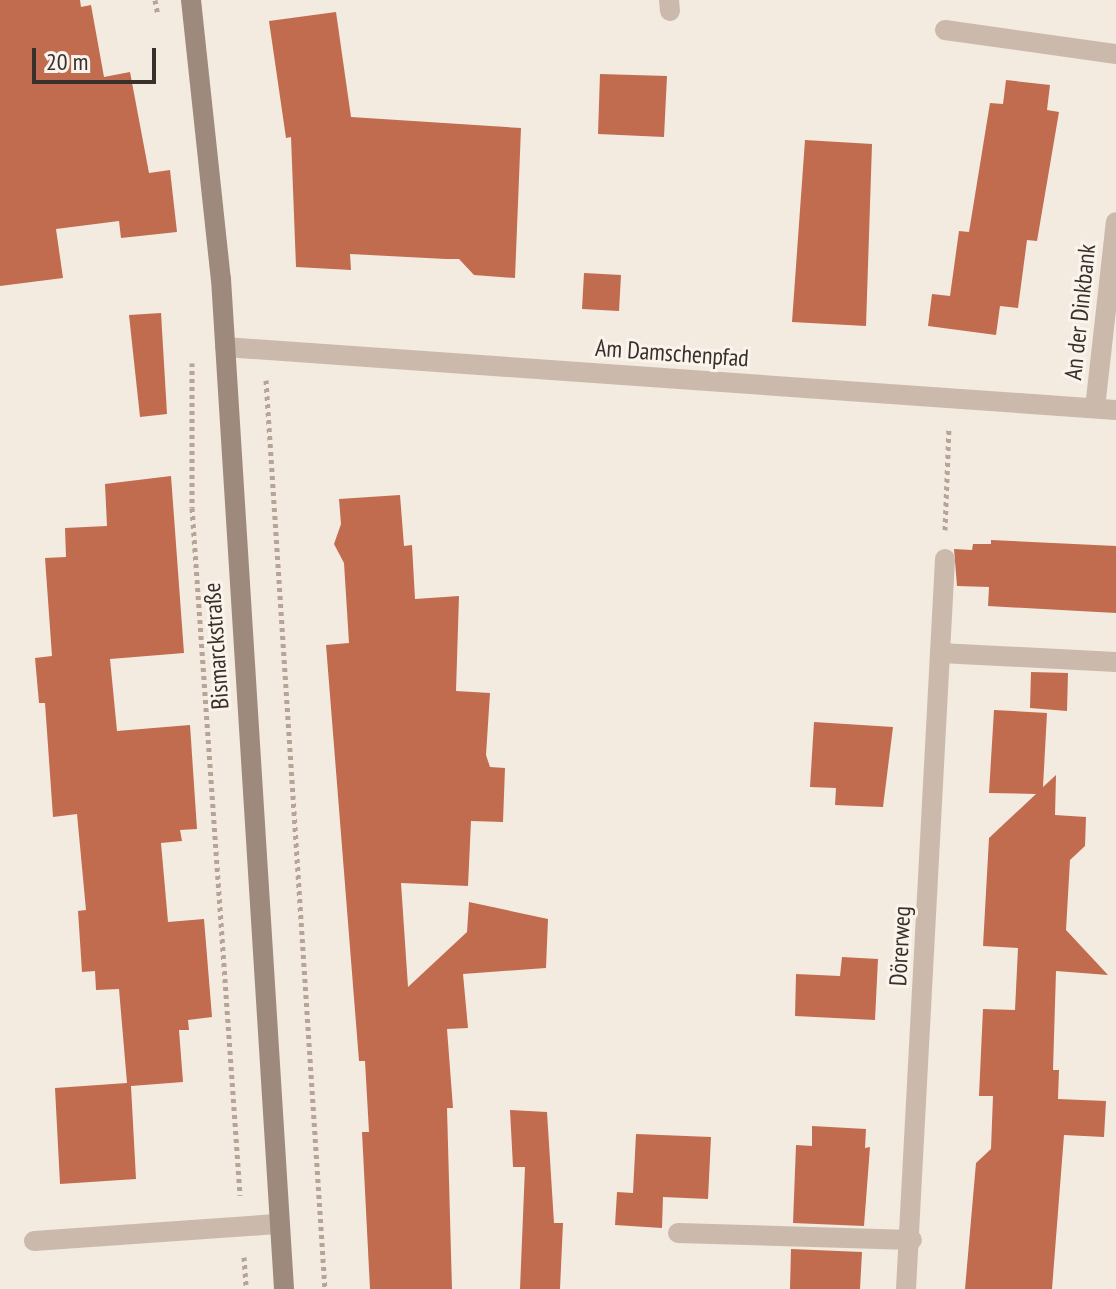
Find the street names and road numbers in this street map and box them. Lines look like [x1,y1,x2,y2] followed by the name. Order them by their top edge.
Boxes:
[1059,243,1101,381] street label: An der Dinkbank
[594,333,750,373] street label: Am Damschenpfad
[197,582,235,710] street label: Bismarckstraße
[884,905,916,987] street label: Dörerweg

